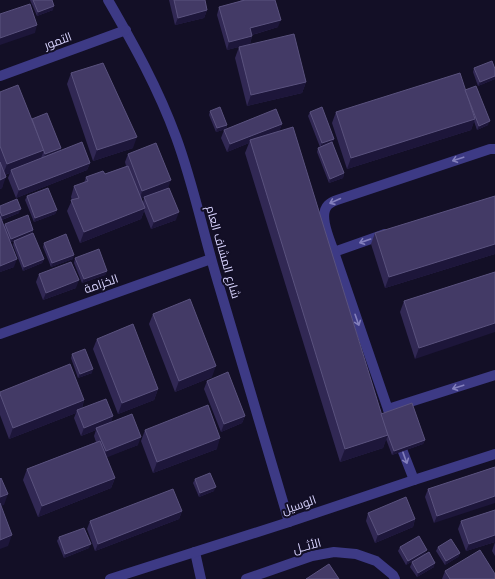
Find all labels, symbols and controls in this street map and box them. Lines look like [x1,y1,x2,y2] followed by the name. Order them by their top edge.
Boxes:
[41,30,74,53] street label: التمور
[452,156,464,164] one-way arrow
[329,198,341,205] one-way arrow
[202,204,243,300] street label: شارع المشاف العام
[359,238,372,245] one-way arrow
[82,272,120,296] street label: الخزامة
[354,314,361,327] one-way arrow
[452,384,465,391] one-way arrow
[402,451,410,463] one-way arrow
[280,493,318,517] street label: الوسيل
[291,536,323,556] street label: الأثــل

